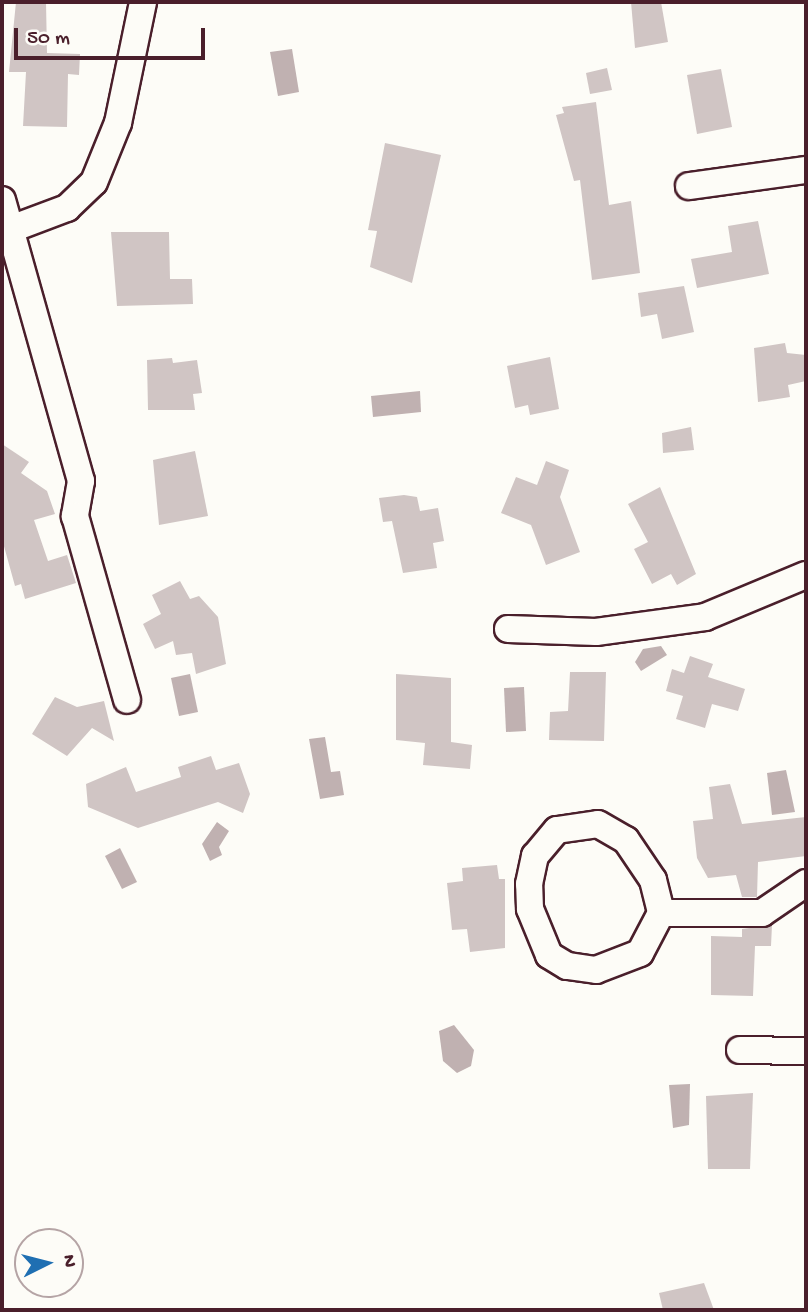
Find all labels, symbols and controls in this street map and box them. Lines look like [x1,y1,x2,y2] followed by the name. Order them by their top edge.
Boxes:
[18,14,208,58] scale bar
[27,27,70,52] text: 50 m
[14,1228,84,1298] north arrow
[56,1254,80,1268] text: N

